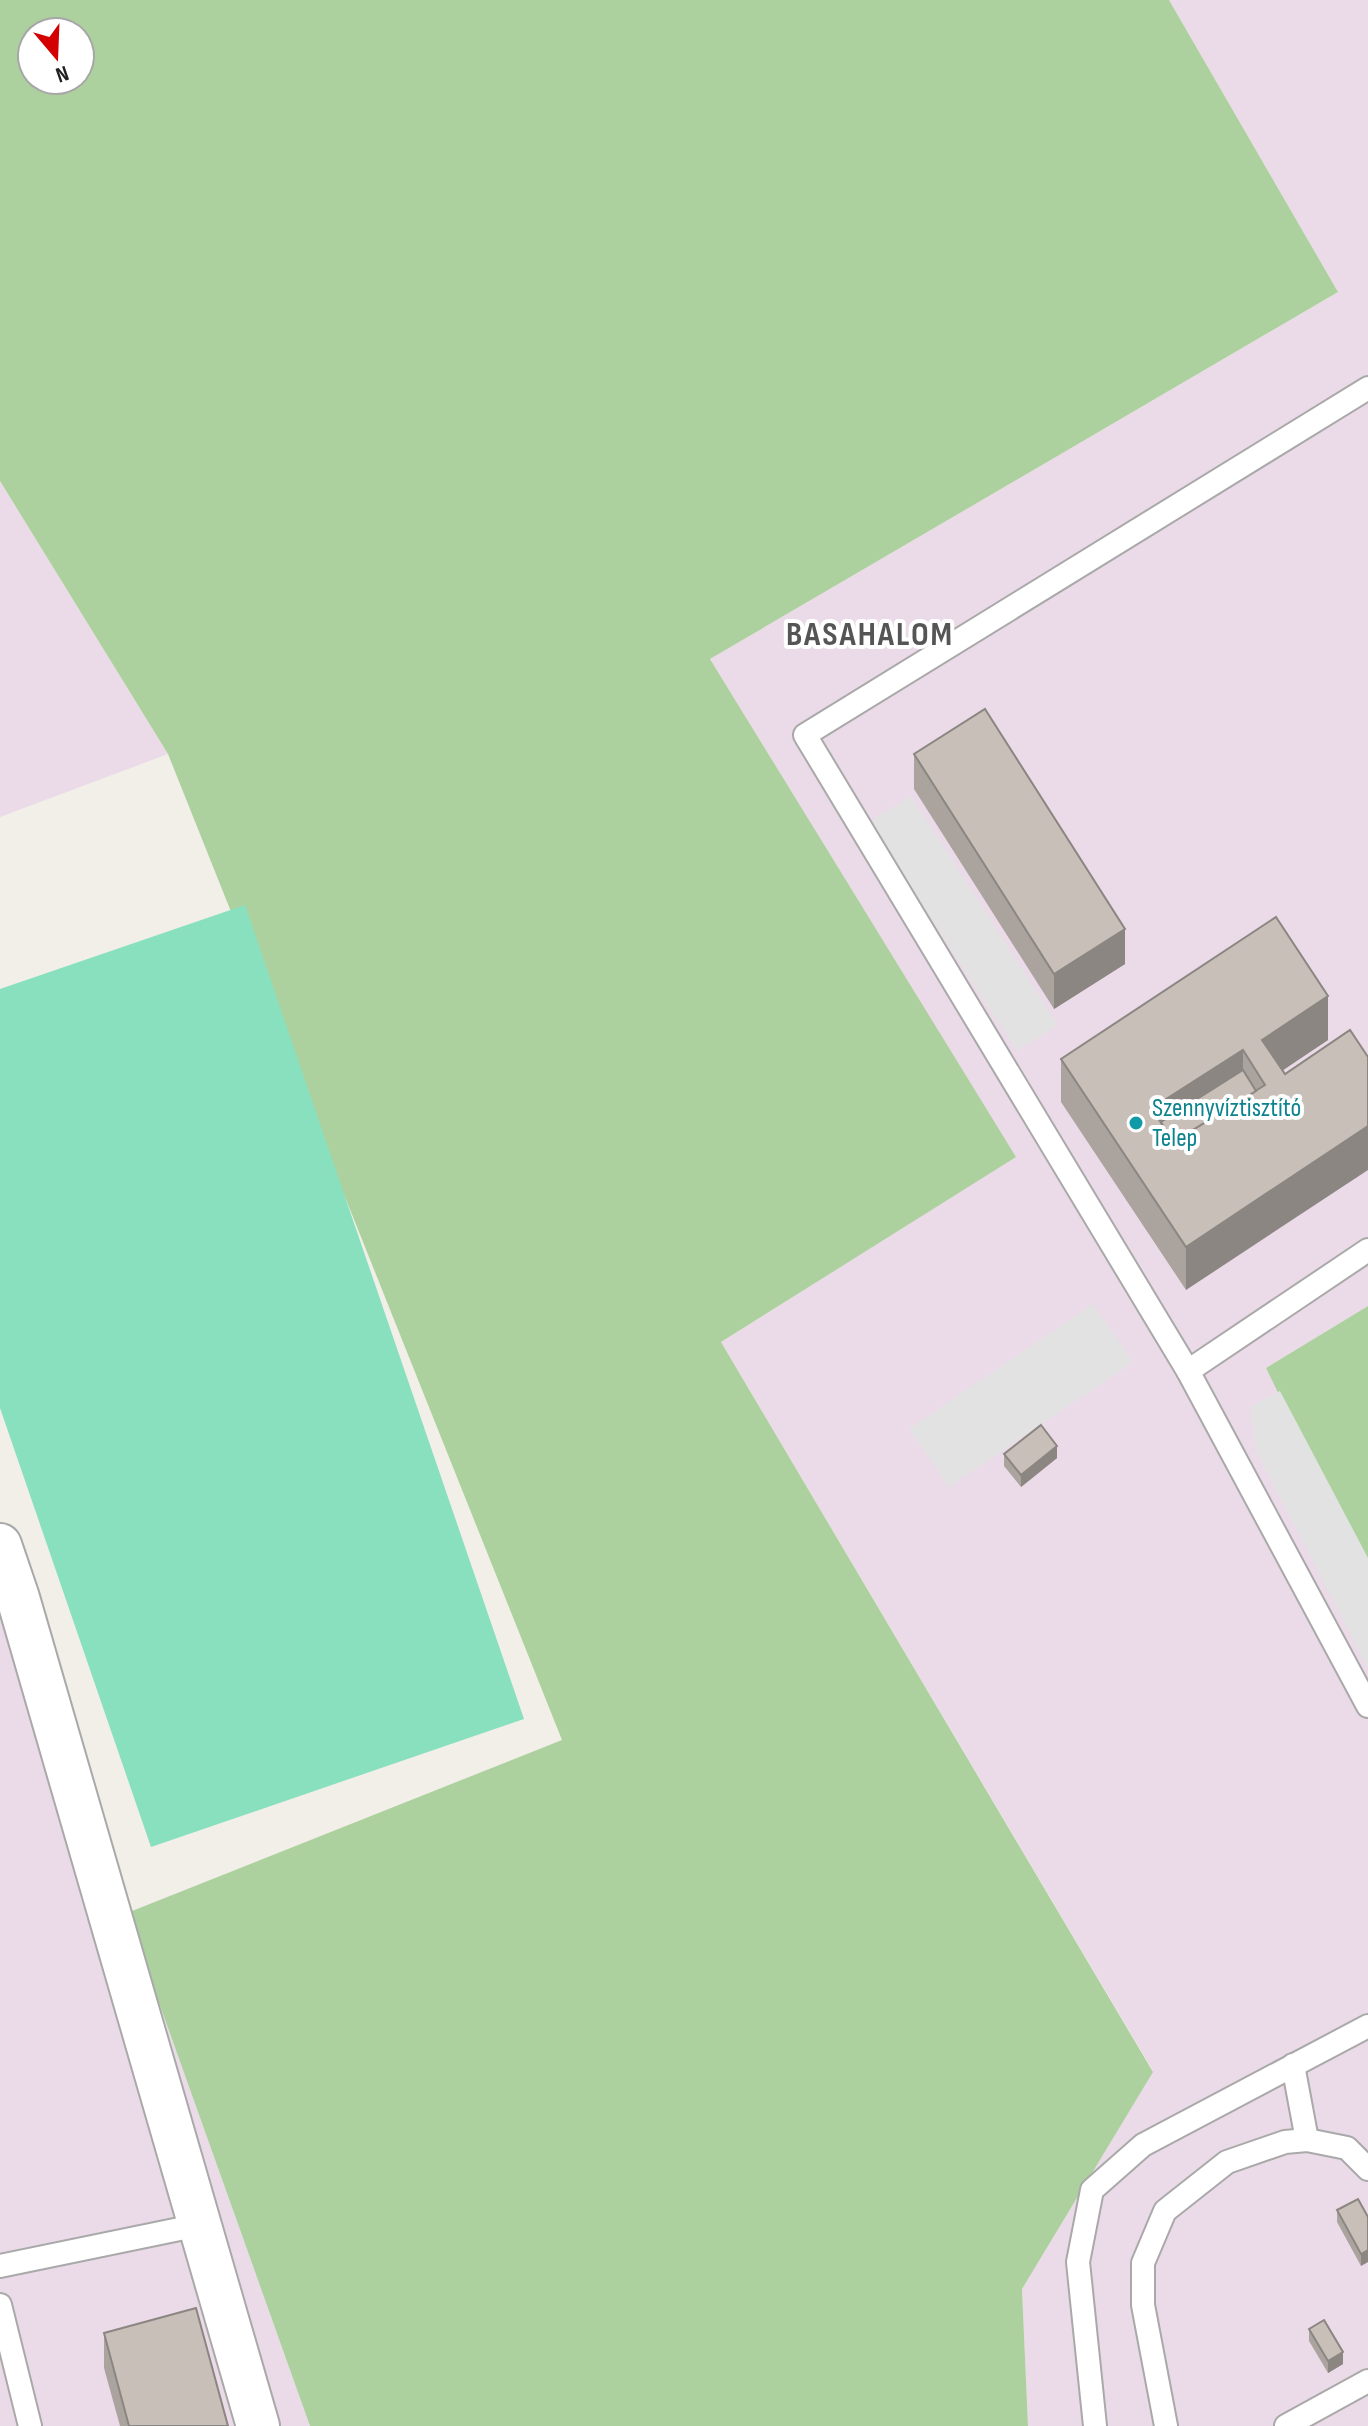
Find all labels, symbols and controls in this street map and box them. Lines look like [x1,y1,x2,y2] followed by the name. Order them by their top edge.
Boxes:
[16,16,96,96] north arrow
[52,59,72,88] text: N
[786,614,954,655] district label: BASAHALOM
[1152,1093,1301,1154] place label: Szennyvíztisztító Telep
[1127,1114,1145,1132] marker: Szennyvíztisztító Telep

